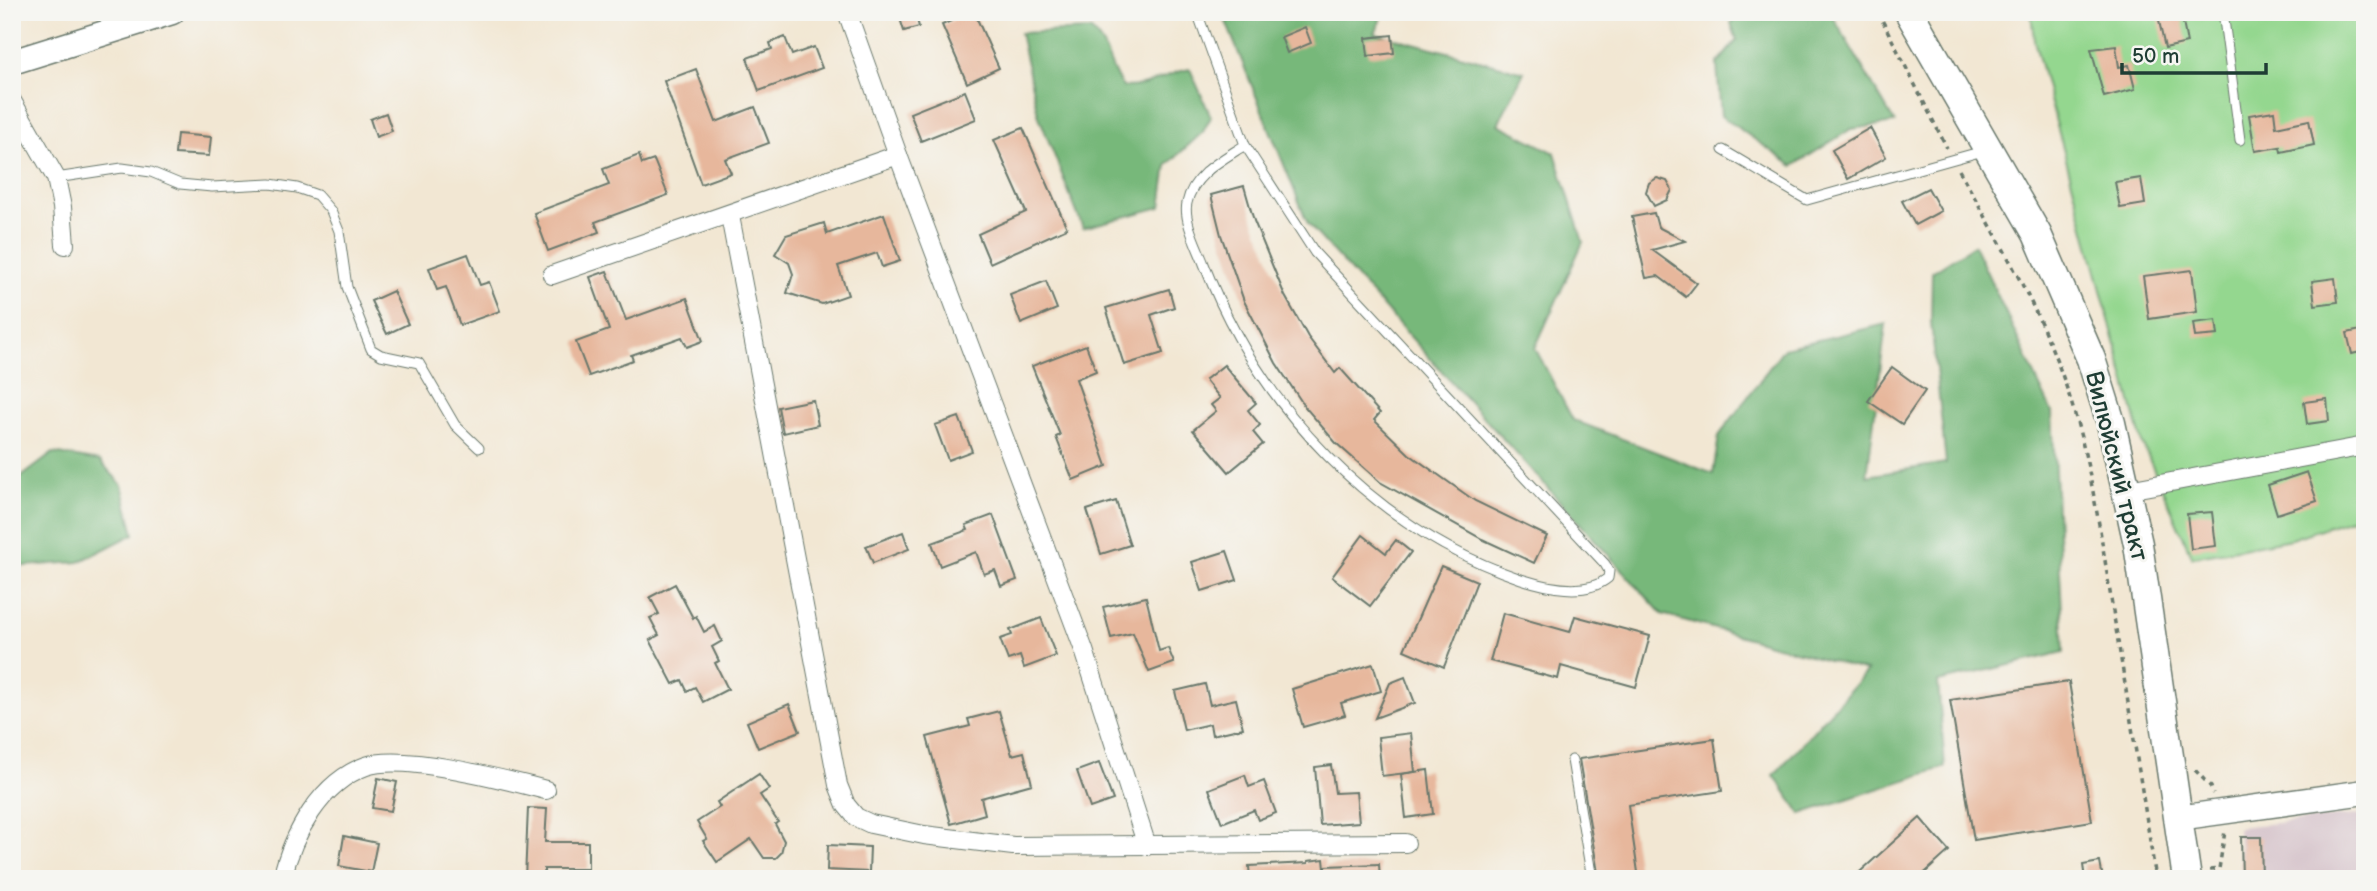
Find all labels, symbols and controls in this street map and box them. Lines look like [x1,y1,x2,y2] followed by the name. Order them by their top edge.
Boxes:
[2122,32,2265,76] scale bar
[2132,44,2179,69] text: 50 m
[2079,368,2154,564] street label: Вилюйский тракт

